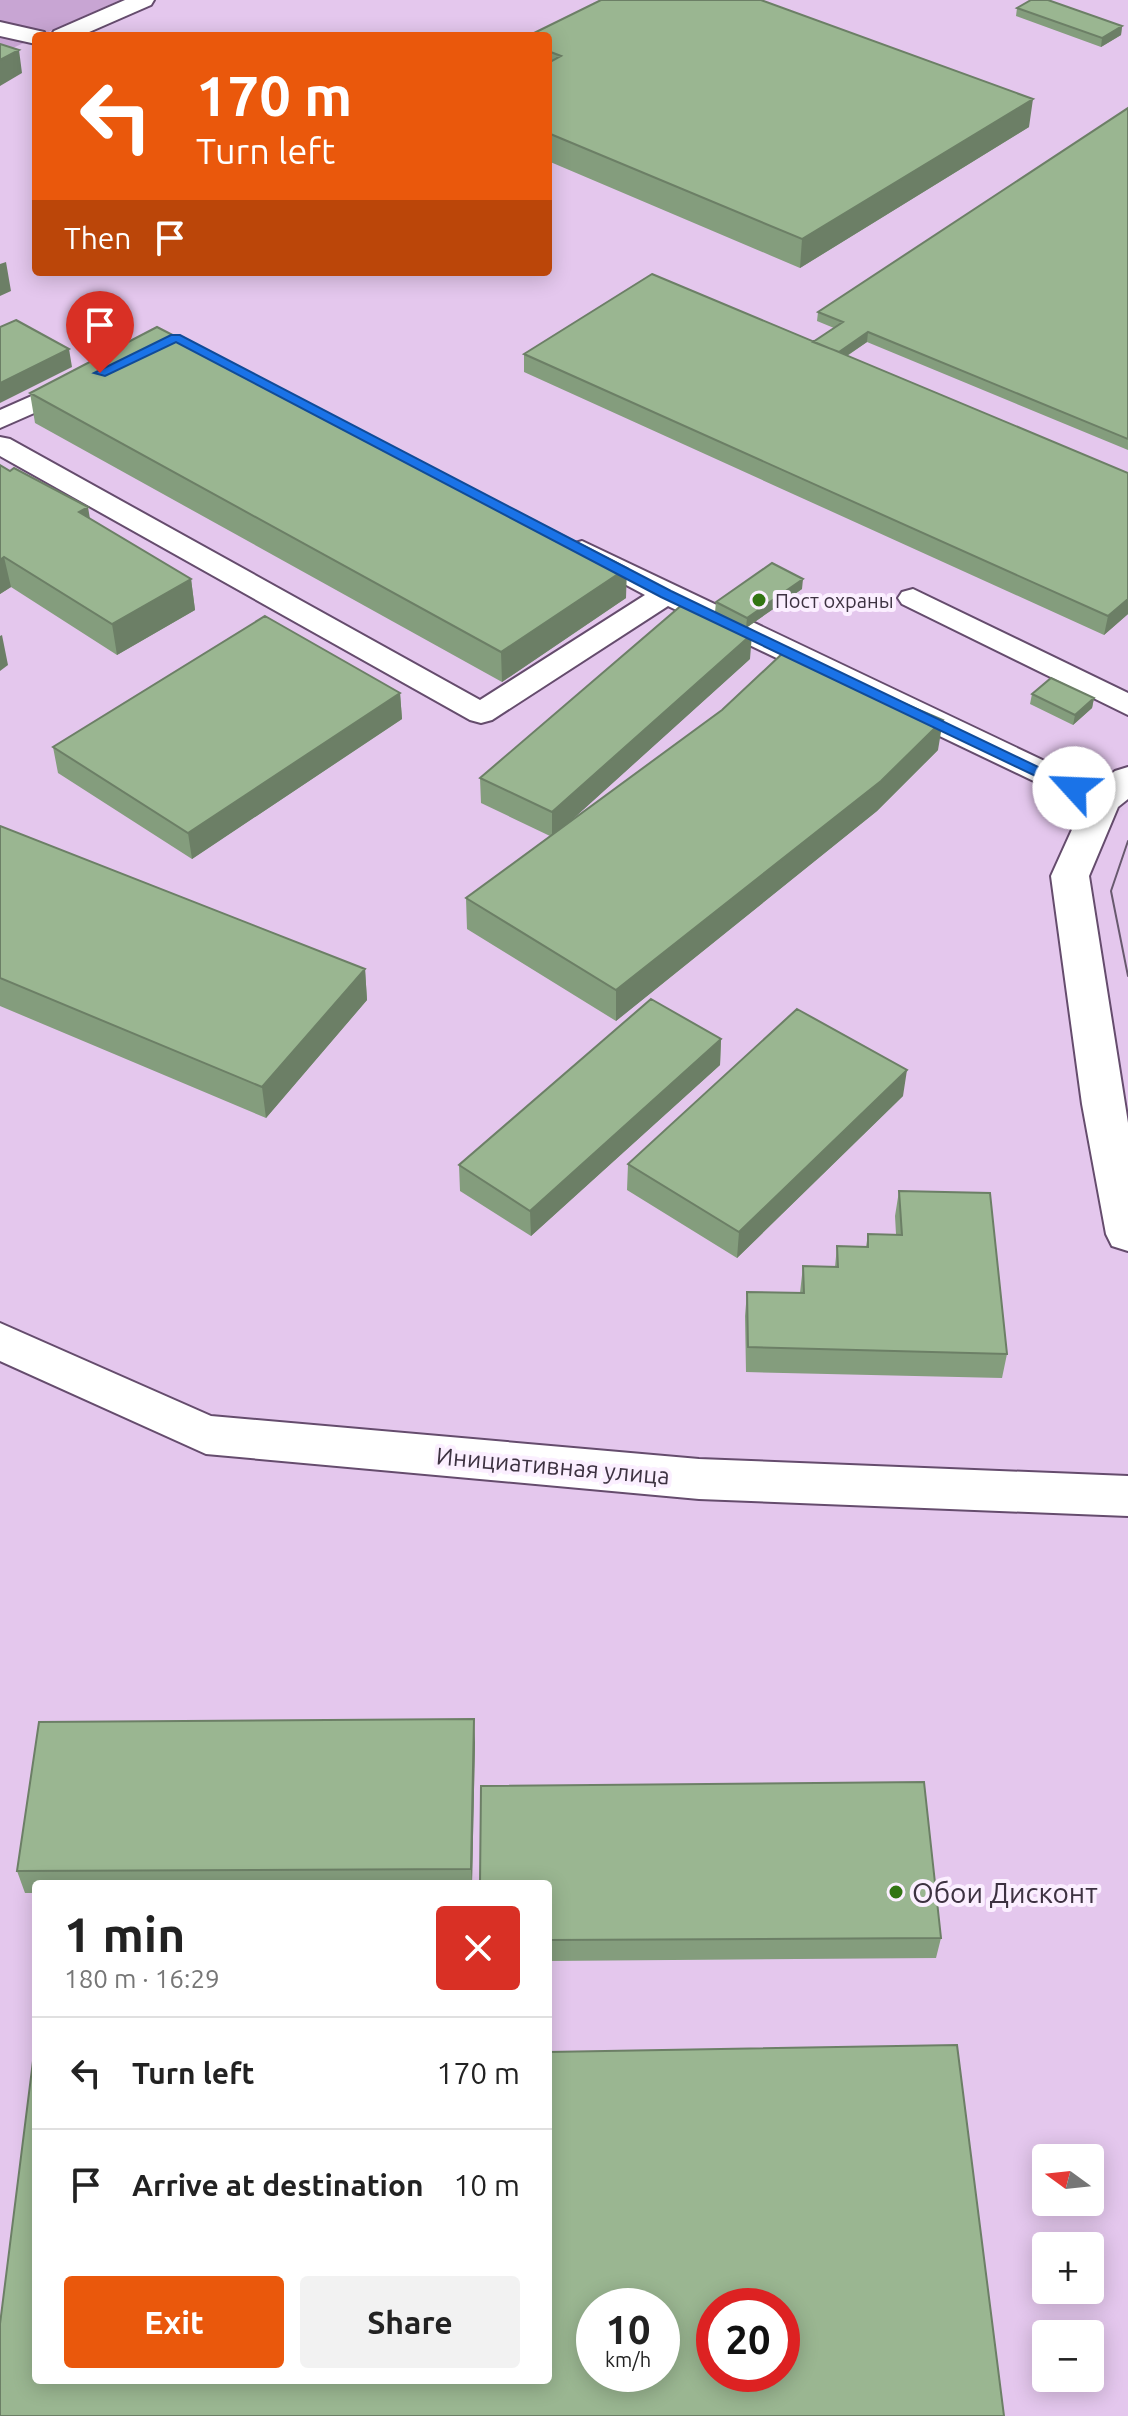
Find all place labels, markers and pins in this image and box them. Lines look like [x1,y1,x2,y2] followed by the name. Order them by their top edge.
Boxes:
[66,291,134,373] pin
[775,589,894,612] place label: Пост охраны
[750,591,768,609] marker: Пост охраны
[912,1877,1098,1908] place label: Обои Дисконт
[887,1883,905,1901] marker: Обои Дисконт

